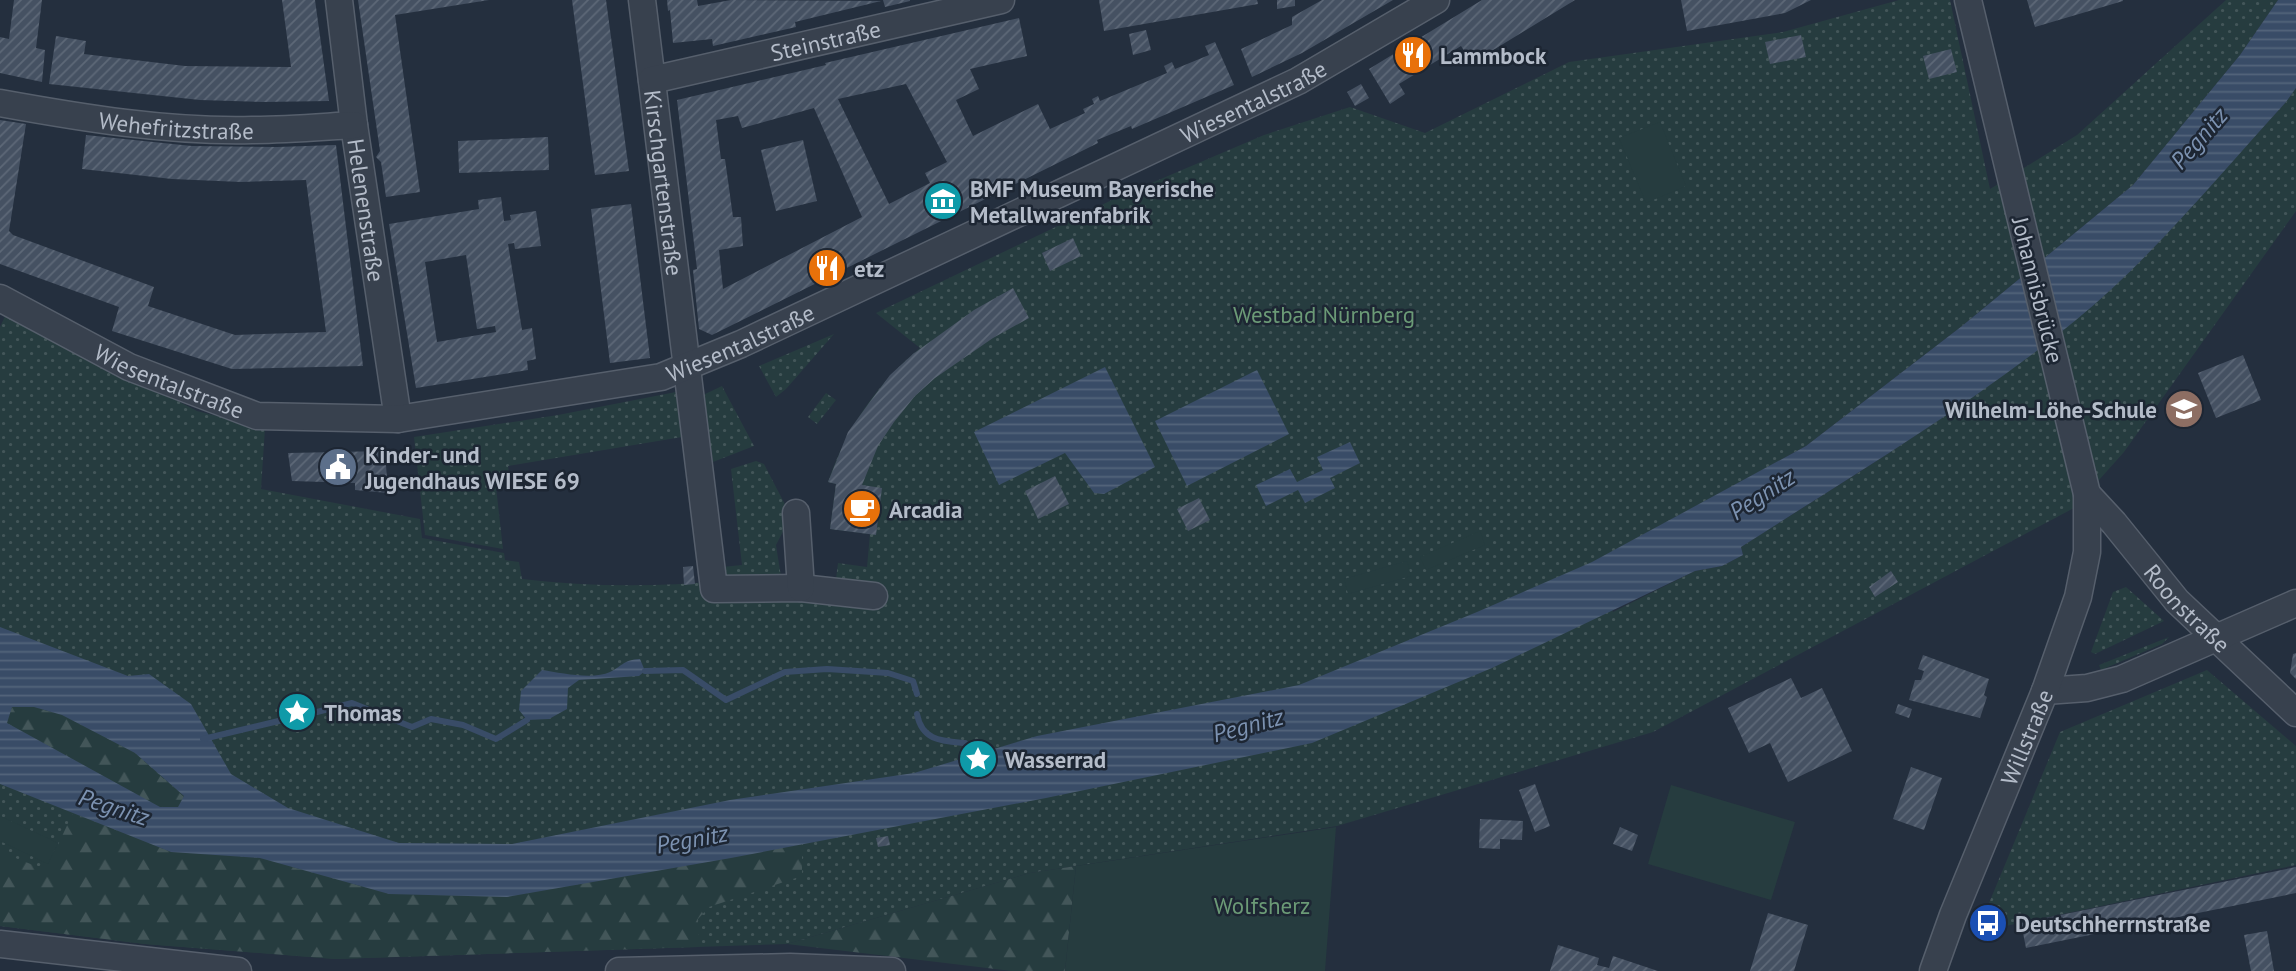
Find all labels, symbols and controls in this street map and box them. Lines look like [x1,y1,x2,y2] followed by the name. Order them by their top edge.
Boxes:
[768,14,883,67] street label: Steinstraße
[1392,34,1434,76] restaurant icon: Lammbock
[1440,41,1547,70] place label: Lammbock
[1175,53,1331,149] street label: Wiesentalstraße
[639,88,690,277] street label: Kirschgartenstraße
[2164,100,2235,176] water label: Pegnitz
[97,105,254,145] street label: Wehefritzstraße
[342,137,392,284] street label: Helenenstraße
[970,174,1214,229] place label: BMF Museum Bayerische Metallwarenfabrik
[922,180,964,222] museum icon: BMF Museum Bayerische Metallwarenfabrik
[2006,213,2070,366] street label: Johannisbrücke
[806,247,848,289] restaurant icon: etz
[854,254,884,283] place label: etz
[662,297,819,388] street label: Wiesentalstraße
[1233,300,1415,329] park label: Westbad Nürnberg
[90,337,248,424] street label: Wiesentalstraße
[2163,388,2205,430] school or university icon: Wilhelm-Löhe-Schule
[1945,395,2157,424] place label: Wilhelm-Löhe-Schule
[364,440,580,495] place label: Kinder- und Jugendhaus WIESE 69
[317,446,359,488] public building icon: Kinder- und Jugendhaus WIESE 69
[1723,461,1801,527] water label: Pegnitz
[841,488,883,530] cafe icon: Arcadia
[889,495,962,524] place label: Arcadia
[2138,558,2237,658] street label: Roonstraße
[1994,685,2059,789] street label: Willstraße
[276,691,318,733] place icon: Thomas
[324,698,402,727] place label: Thomas
[1209,700,1288,749] water label: Pegnitz
[957,738,999,780] place icon: Wasserrad
[1005,745,1106,774] place label: Wasserrad
[75,781,154,833] water label: Pegnitz
[654,817,731,861] water label: Pegnitz
[1214,891,1310,920] park label: Wolfsherz
[1967,902,2009,944] bus stop icon: Deutschherrnstraße
[2015,909,2210,938] place label: Deutschherrnstraße

